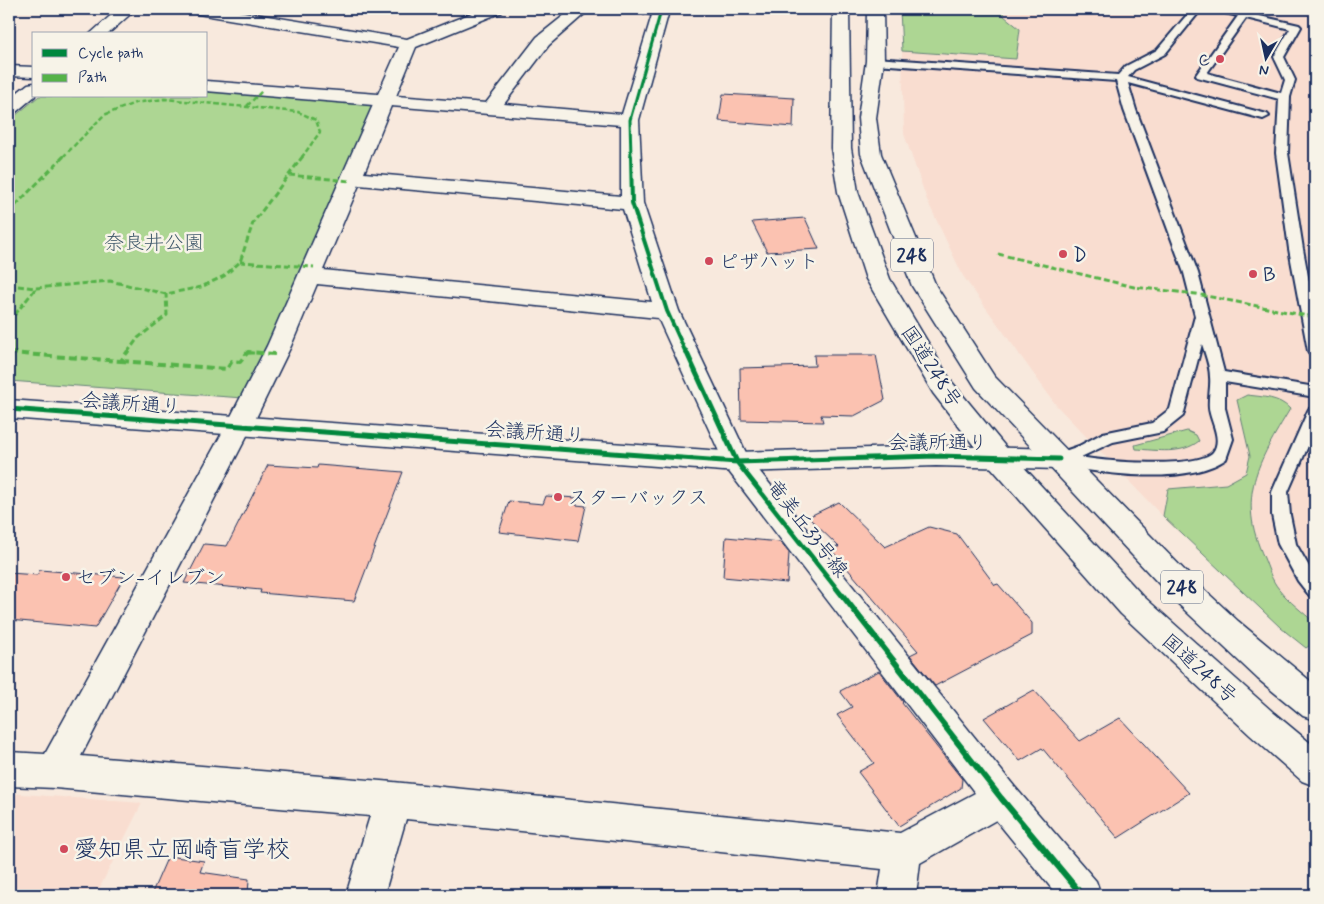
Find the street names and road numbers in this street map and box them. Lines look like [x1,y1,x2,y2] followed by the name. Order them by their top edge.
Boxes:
[891,238,933,272] road number: 248
[894,321,967,413] street label: 国道248号
[80,388,182,421] street label: 会議所通り
[484,417,586,450] street label: 会議所通り
[888,430,988,457] street label: 会議所通り
[760,474,854,584] street label: 竜美丘33号線
[1161,570,1203,604] road number: 248
[1155,628,1242,710] street label: 国道248号

